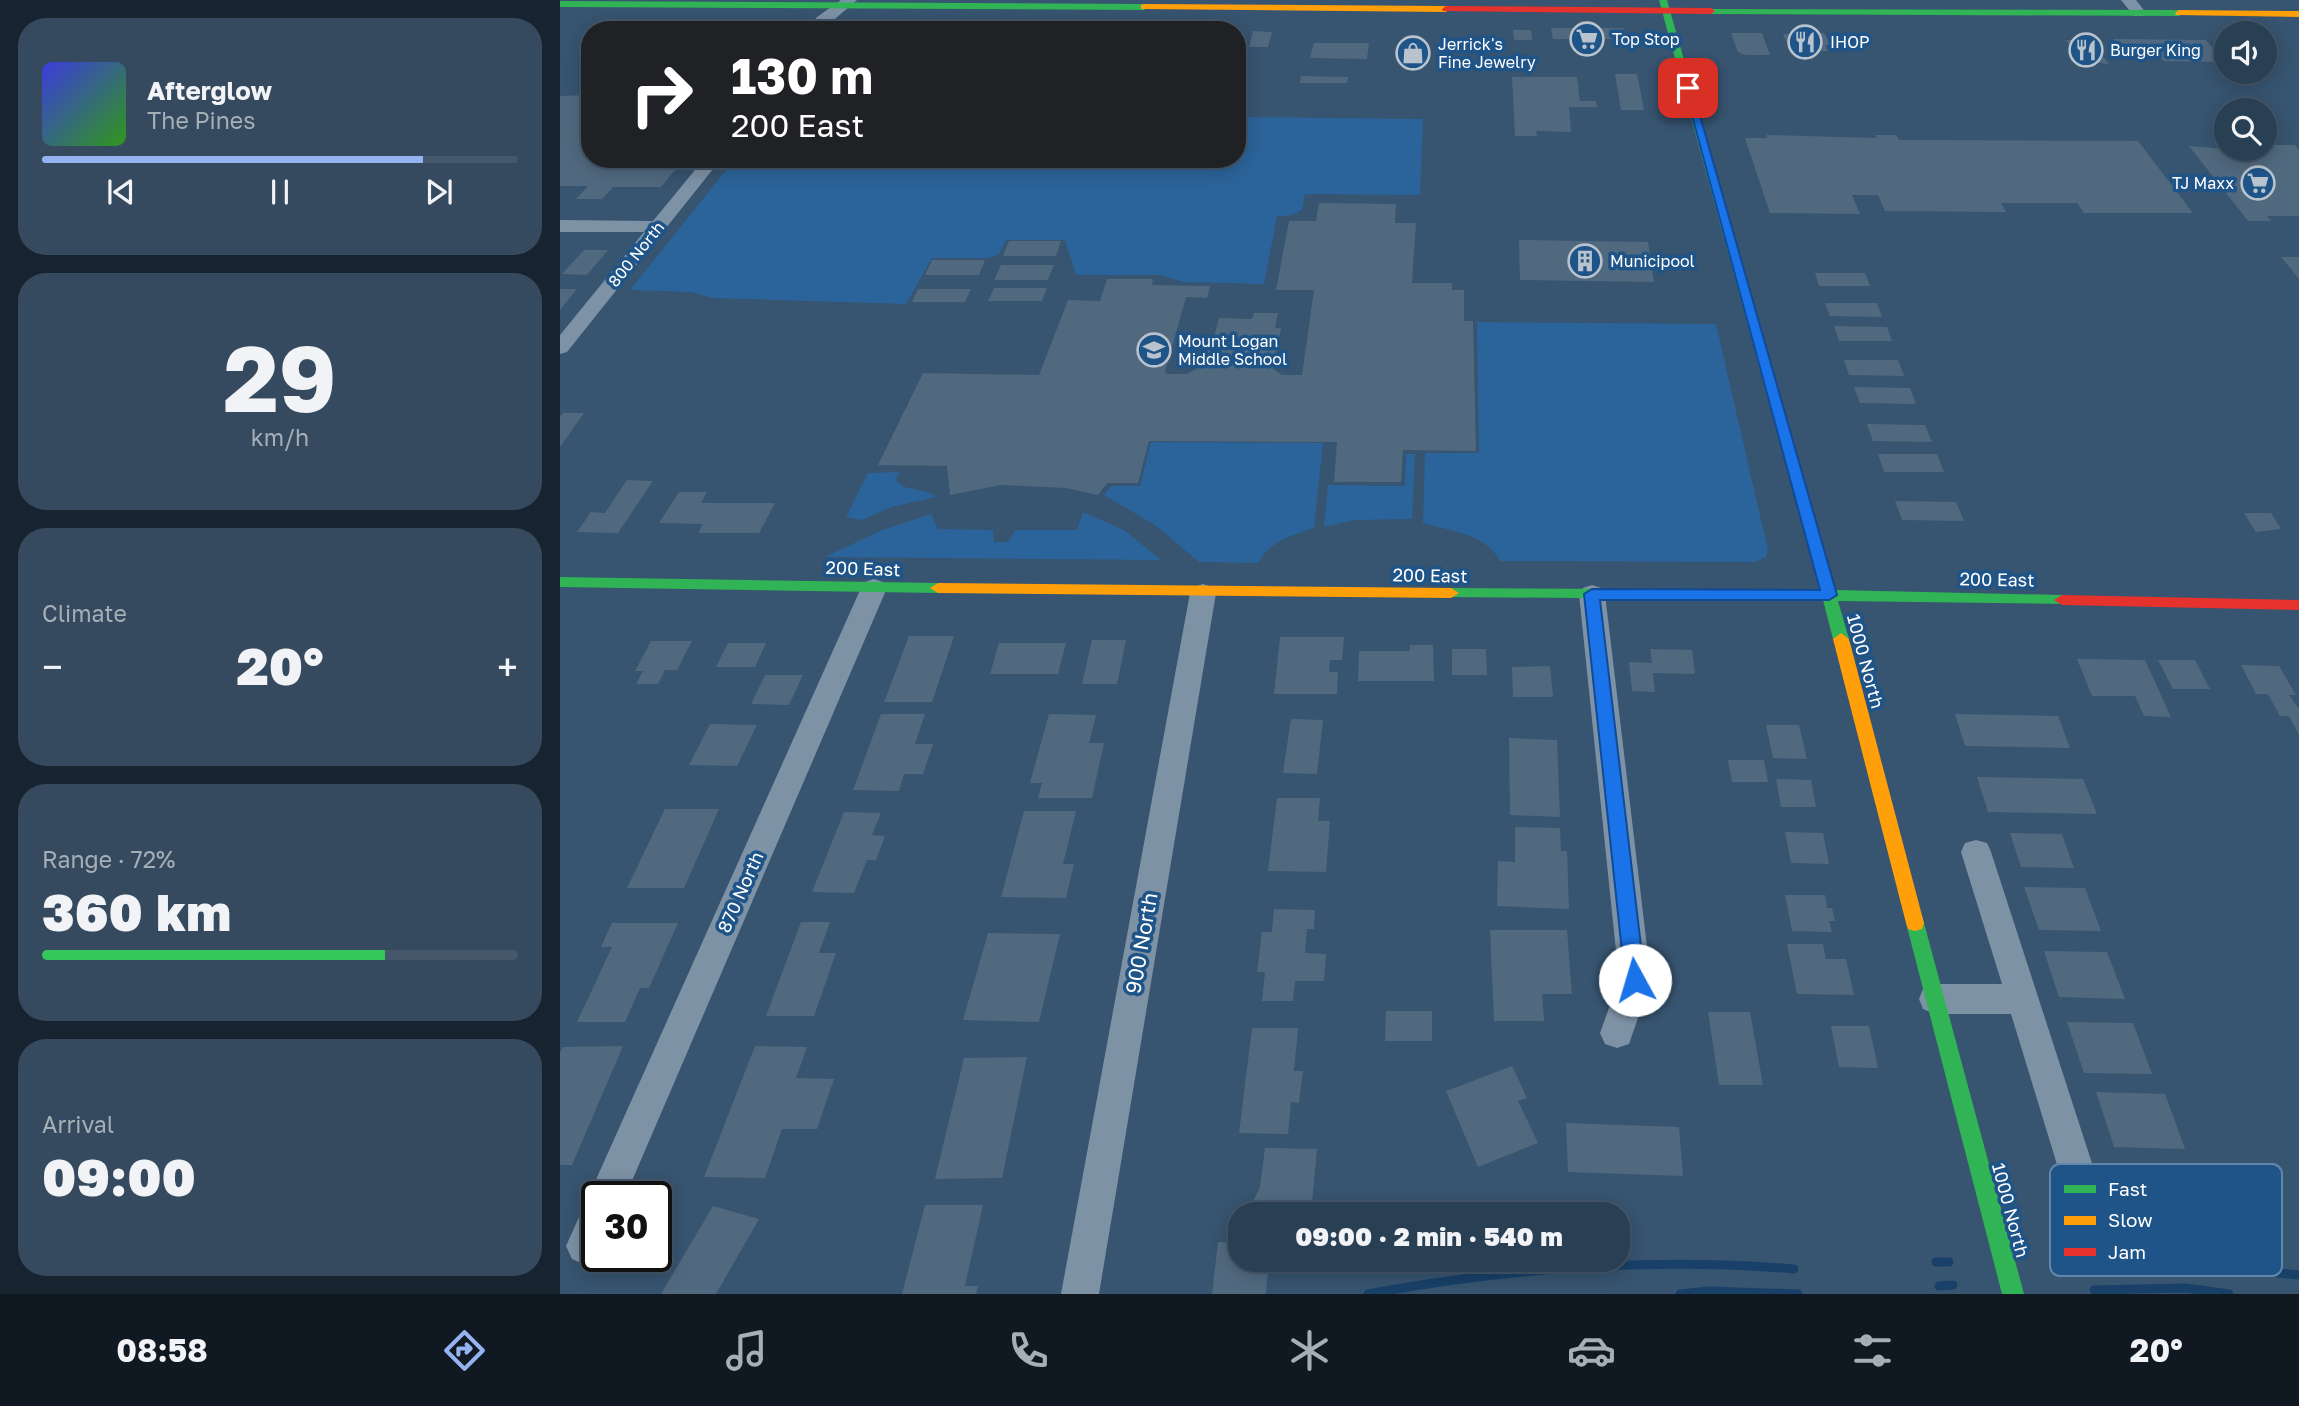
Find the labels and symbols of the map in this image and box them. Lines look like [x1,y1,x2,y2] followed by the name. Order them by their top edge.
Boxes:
[1568,20,1606,58] supermarket icon: Top Stop
[1786,23,1824,61] restaurant icon: IHOP
[1612,29,1680,49] place label: Top Stop
[2067,31,2105,69] restaurant icon: Burger King
[1830,32,1870,52] place label: IHOP
[1394,34,1432,72] shop icon: Jerrick's Fine Jewelry
[1438,34,1536,72] place label: Jerrick's Fine Jewelry
[2110,40,2201,60] place label: Burger King
[1658,58,1718,118] pin
[2239,164,2277,202] supermarket icon: TJ Maxx
[2172,173,2234,193] place label: TJ Maxx
[604,217,668,291] street label: 800 North
[1566,242,1604,280] building icon: Municipool
[1610,251,1695,271] place label: Municipool
[1135,331,1173,369] school or university icon: Mount Logan Middle School
[1178,331,1287,369] place label: Mount Logan Middle School
[825,556,901,580] street label: 200 East
[1392,563,1468,587] street label: 200 East
[1959,567,2035,591] street label: 200 East
[1843,611,1889,711] street label: 1000 North
[712,848,768,936] street label: 870 North
[1119,890,1163,996] street label: 900 North
[1598,943,1672,1017] position arrow
[1988,1160,2034,1260] street label: 1000 North
[2050,1164,2282,1276] legend
[2108,1177,2147,1200] text: Fast
[581,1181,672,1272] speed limit sign: 30
[2108,1208,2153,1231] text: Slow
[2108,1240,2146,1263] text: Jam

